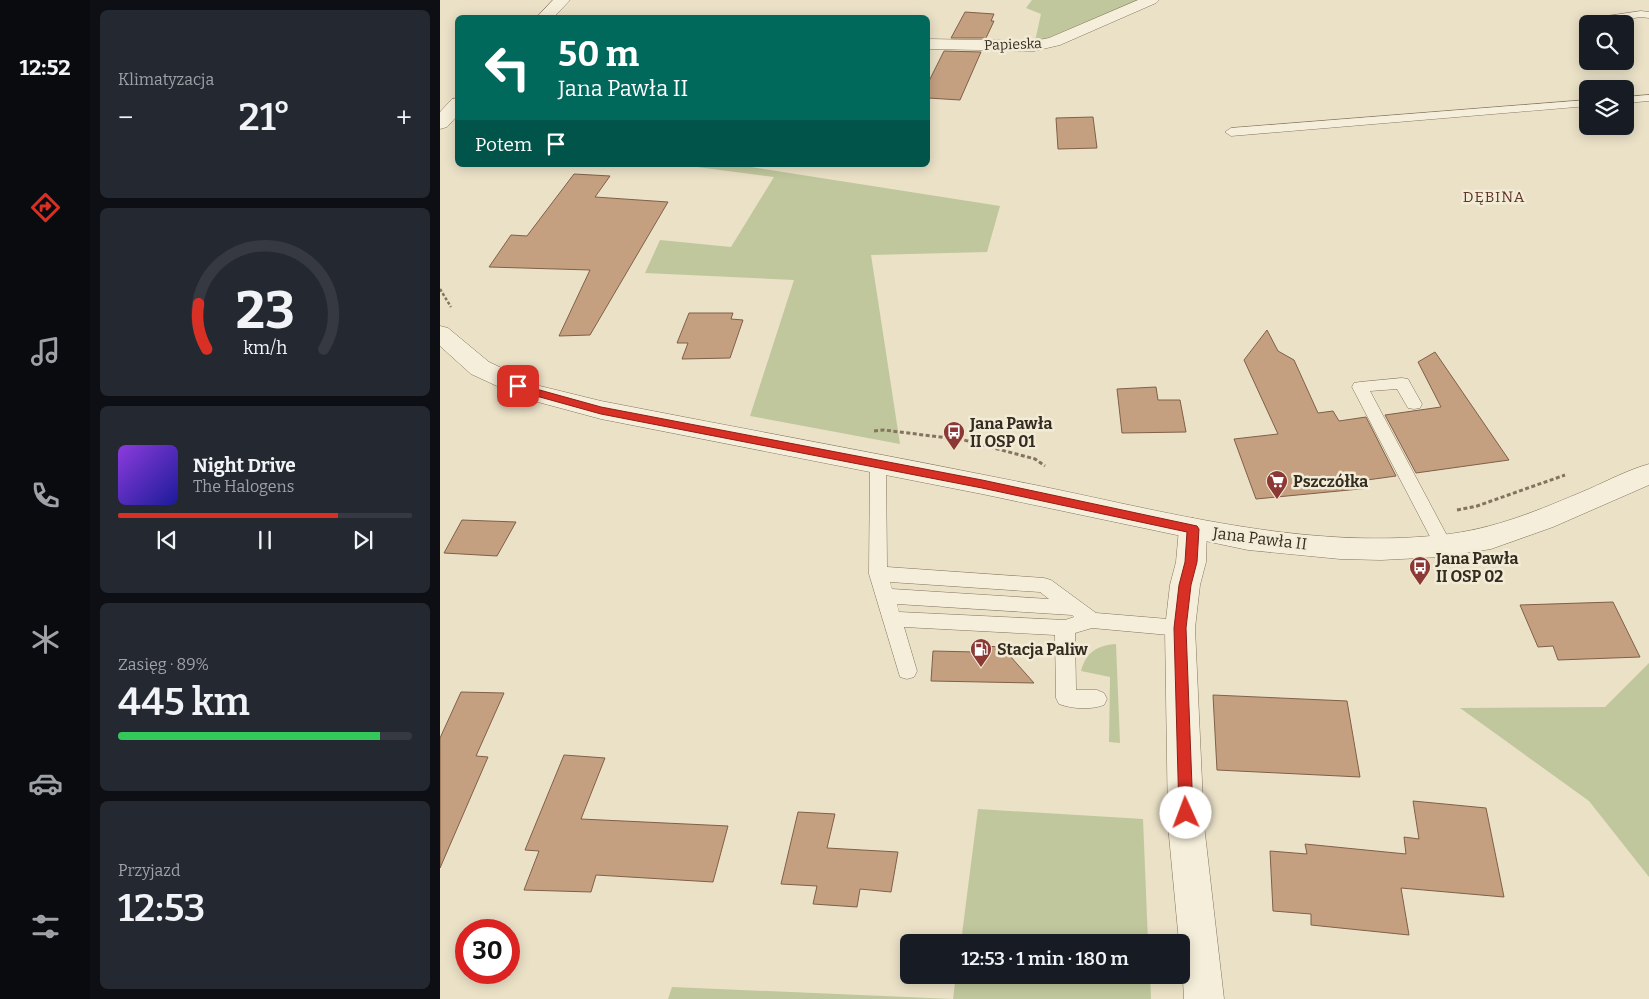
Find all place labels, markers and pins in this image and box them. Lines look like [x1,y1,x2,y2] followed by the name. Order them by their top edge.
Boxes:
[497,365,539,407] pin
[969,414,1053,451] place label: Jana Pawła II OSP 01
[942,420,966,451] bus stop icon: Jana Pawła II OSP 01
[1265,469,1289,500] supermarket icon: Pszczółka
[1293,472,1368,491] place label: Pszczółka
[1435,549,1519,586] place label: Jana Pawła II OSP 02
[1408,555,1432,586] bus stop icon: Jana Pawła II OSP 02
[969,637,993,668] fuel station icon: Stacja Paliw
[997,640,1089,659] place label: Stacja Paliw

